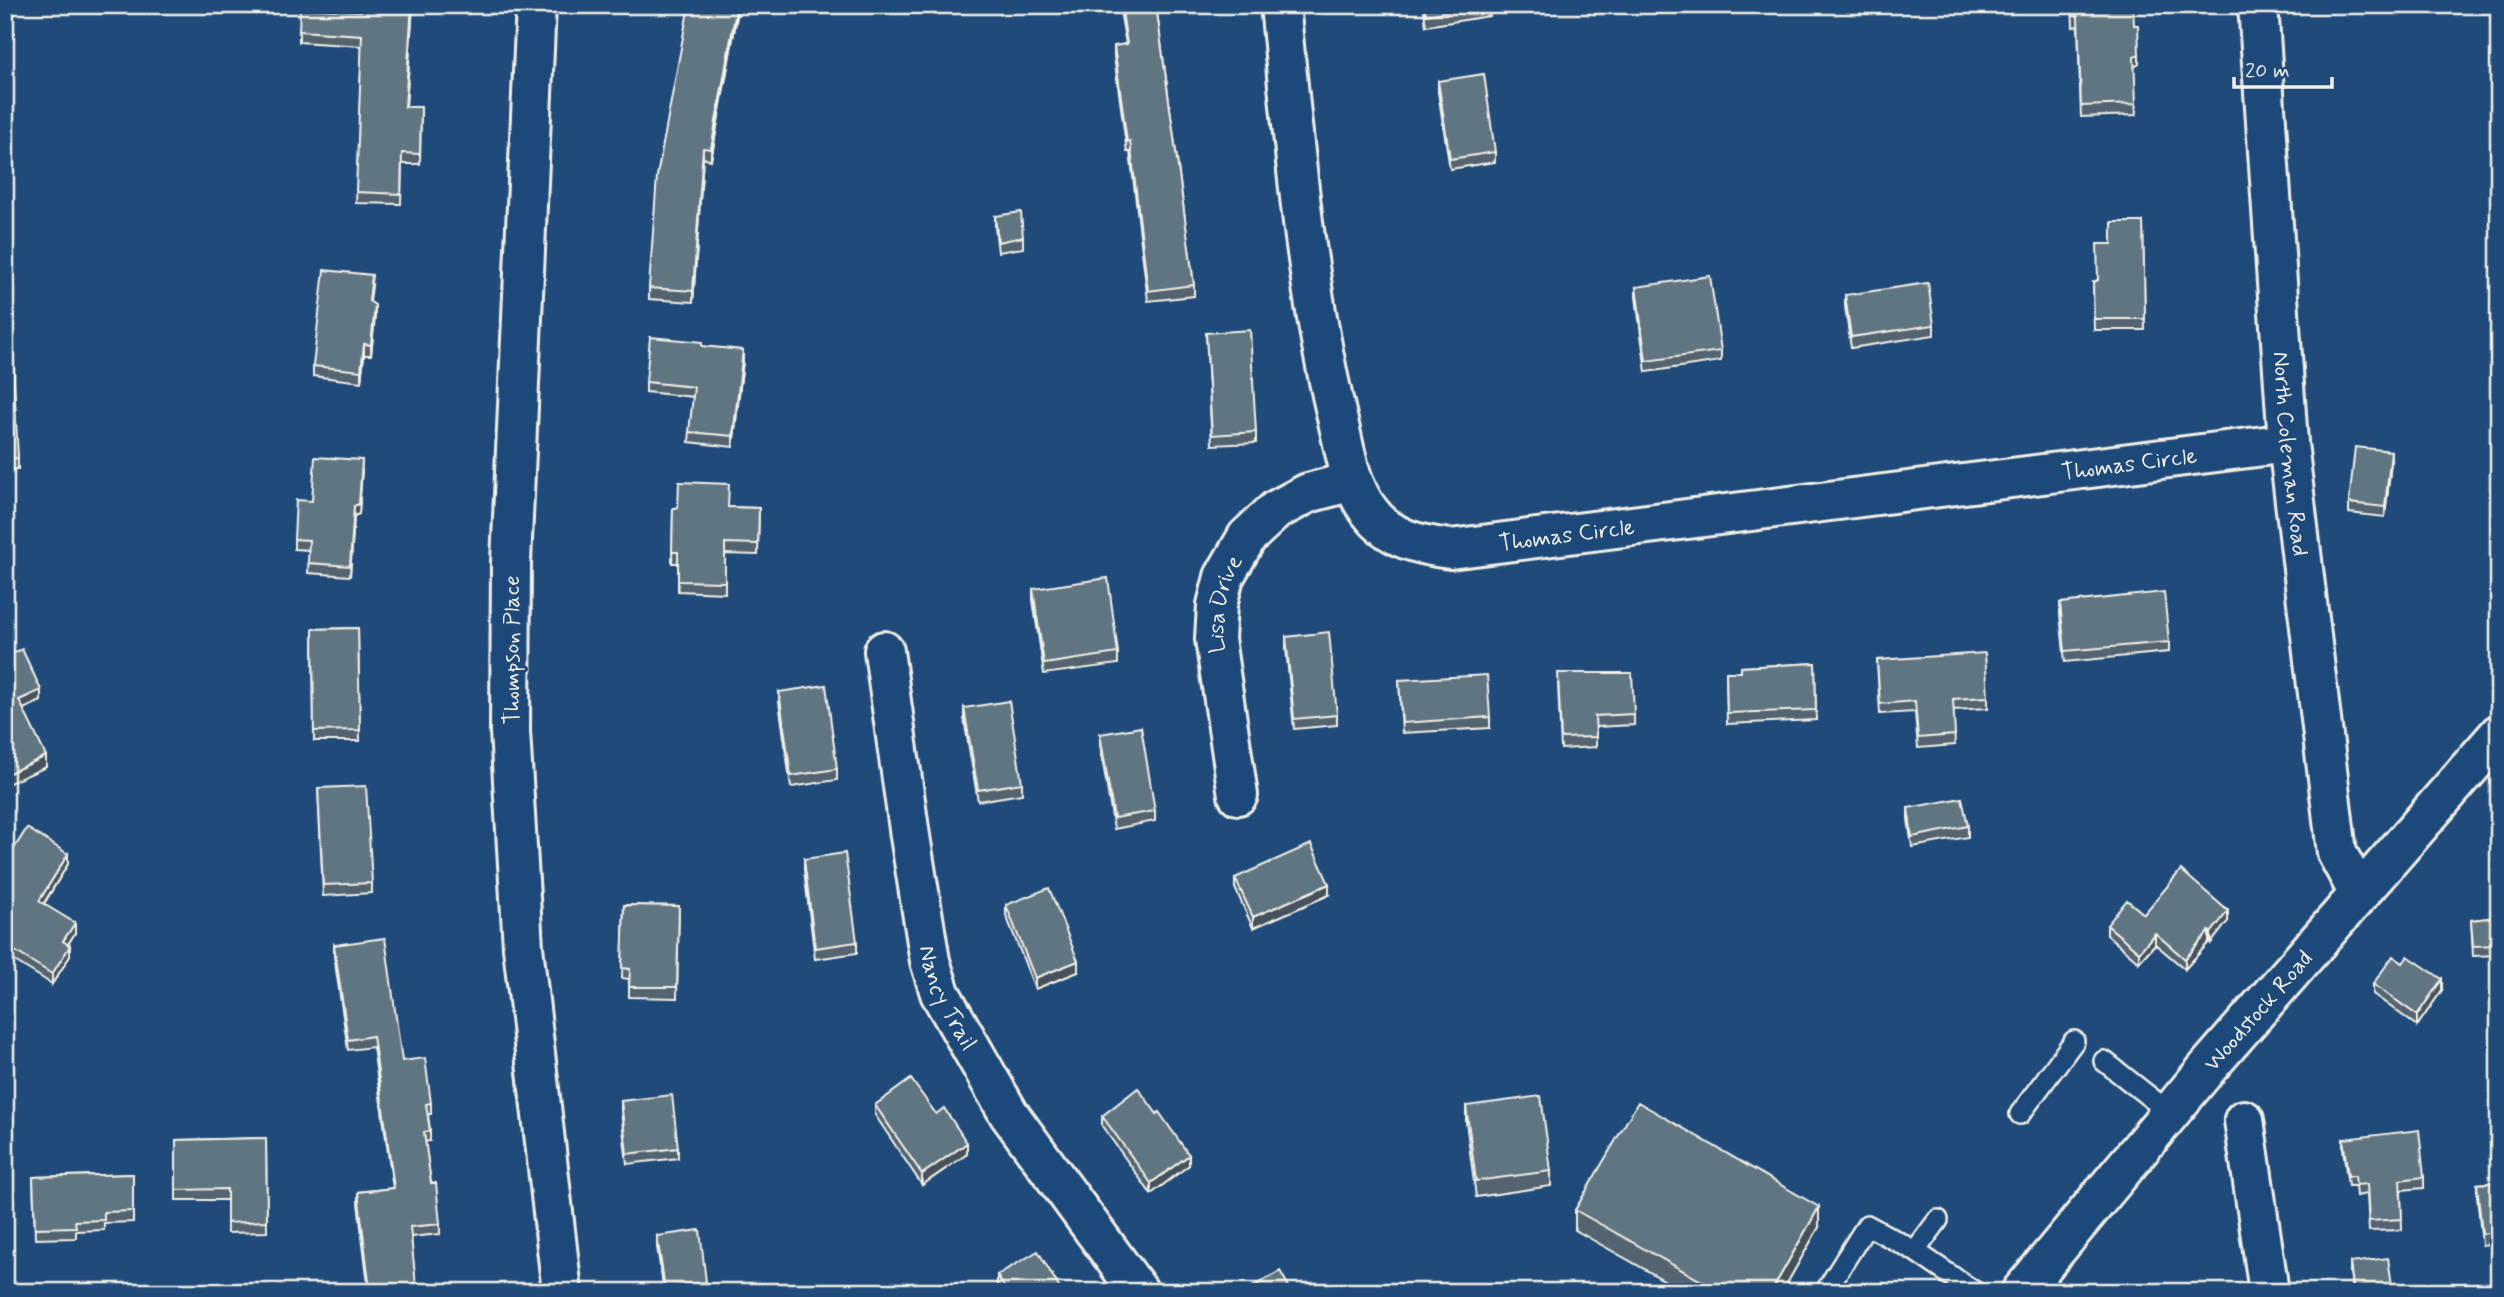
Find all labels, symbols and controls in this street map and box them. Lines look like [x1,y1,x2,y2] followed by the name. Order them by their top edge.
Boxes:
[2234,46,2332,90] scale bar
[2245,57,2290,85] text: 20 m
[2265,351,2314,558] street label: North Coleman Road
[2060,442,2199,489] street label: Thomas Circle
[1497,513,1637,560] street label: Thomas Circle
[1202,550,1251,655] street label: Lisa Drive
[498,575,528,725] street label: Thompson Place
[911,944,983,1056] street label: Nancy Trail
[2198,945,2320,1078] street label: Woodstock Road

